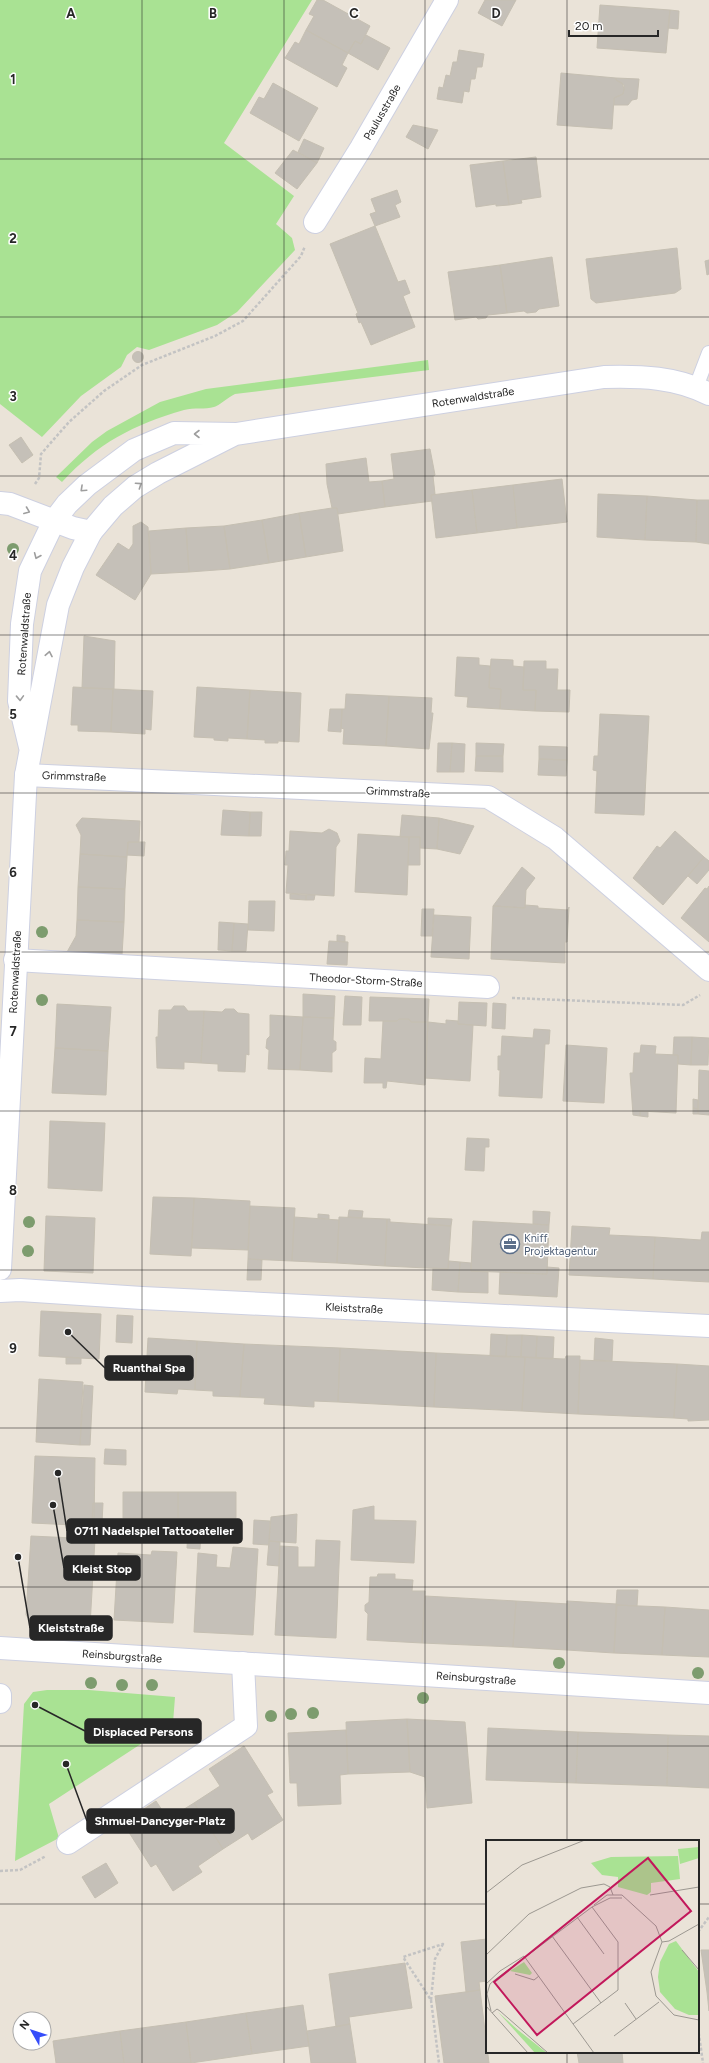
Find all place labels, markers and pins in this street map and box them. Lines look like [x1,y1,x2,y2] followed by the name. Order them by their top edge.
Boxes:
[524,1232,597,1258] place label: Kniff Projektagentur
[499,1233,521,1255] office icon: Kniff Projektagentur
[105,1356,193,1380] callout: Ruanthai Spa
[67,1519,242,1543] callout: 0711 Nadelspiel Tattooatelier
[64,1556,140,1580] callout: Kleist Stop
[30,1616,112,1640] callout: Kleiststraße
[85,1719,201,1743] callout: Displaced Persons
[87,1809,234,1833] callout: Shmuel-Dancyger-Platz

